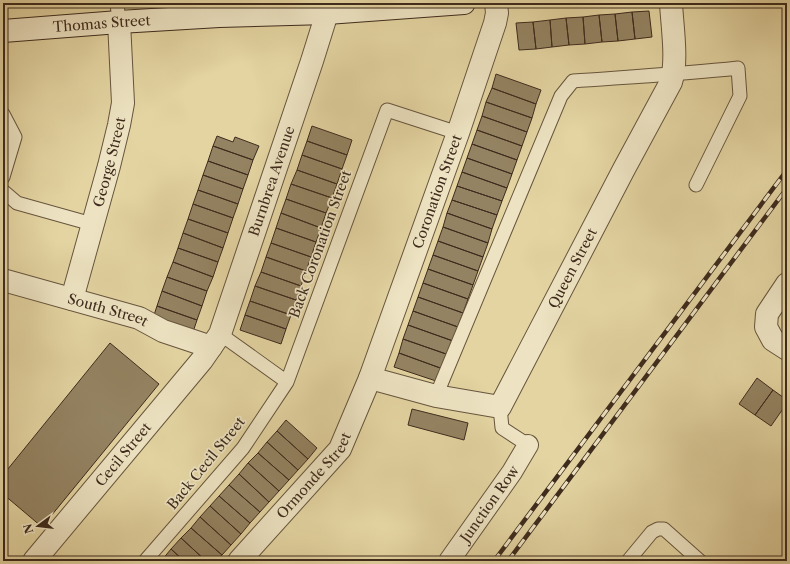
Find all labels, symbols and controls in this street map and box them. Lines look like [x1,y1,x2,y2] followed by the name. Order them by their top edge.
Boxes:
[52,11,151,36] street label: Thomas Street
[89,116,129,209] street label: George Street
[245,123,299,239] street label: Burnbrea Avenue
[408,132,466,251] street label: Coronation Street
[285,168,355,320] street label: Back Coronation Street
[544,225,601,311] street label: Queen Street
[66,290,151,330] street label: South Street
[163,413,249,513] street label: Back Cecil Street
[91,419,155,490] street label: Cecil Street
[273,430,355,522] street label: Ormonde Street
[455,462,523,547] street label: Junction Row
[18,506,58,546] north arrow
[20,522,36,535] text: N

